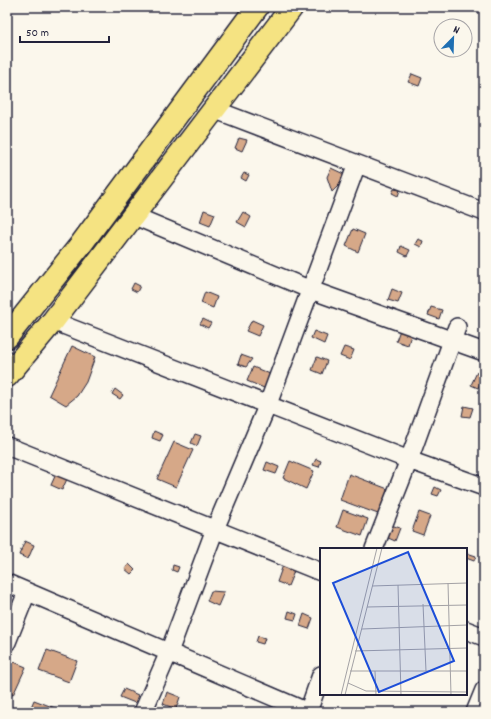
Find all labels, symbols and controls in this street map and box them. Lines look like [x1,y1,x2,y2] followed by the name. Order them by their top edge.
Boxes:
[20,18,109,44] scale bar
[433,18,473,58] north arrow
[450,22,462,39] text: N
[26,25,49,42] text: 50 m
[320,548,467,695] inset map

